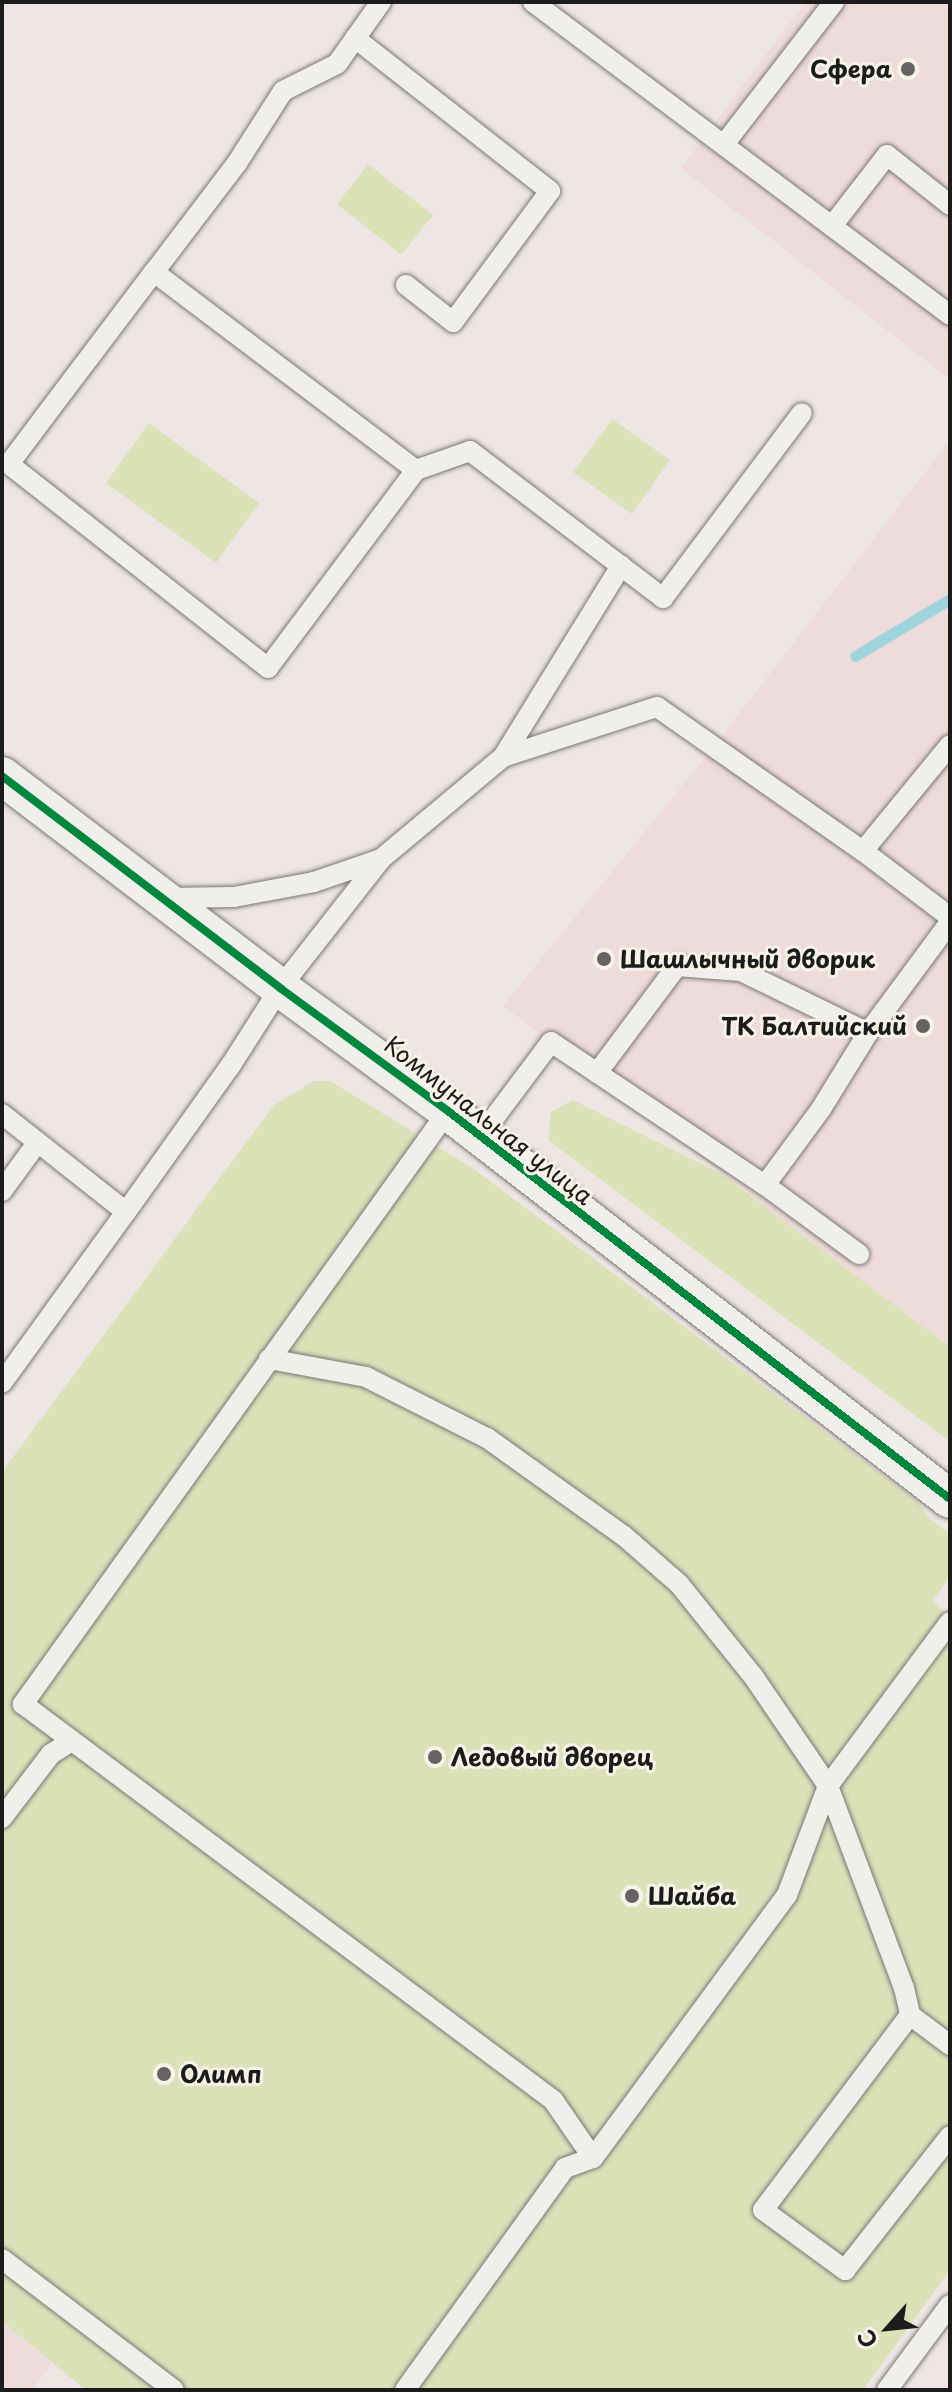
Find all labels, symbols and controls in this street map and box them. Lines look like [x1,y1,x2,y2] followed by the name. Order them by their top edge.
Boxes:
[810,55,892,83] place label: Сфера
[899,60,917,78] marker: Сфера
[620,945,876,973] place label: Шашлычный дворик
[595,950,613,968] marker: Шашлычный дворик
[719,1012,907,1040] place label: ТК Балтийский
[914,1017,932,1035] marker: ТК Балтийский
[378,1029,600,1211] street label: Коммунальная улица
[451,1743,653,1771] place label: Ледовый дворец
[426,1748,444,1766] marker: Ледовый дворец
[648,1882,736,1910] place label: Шайба
[623,1887,641,1905] marker: Шайба
[180,2060,261,2088] place label: Олимп
[155,2065,173,2083] marker: Олимп
[848,2288,928,2368] north arrow
[848,2324,885,2354] text: С

